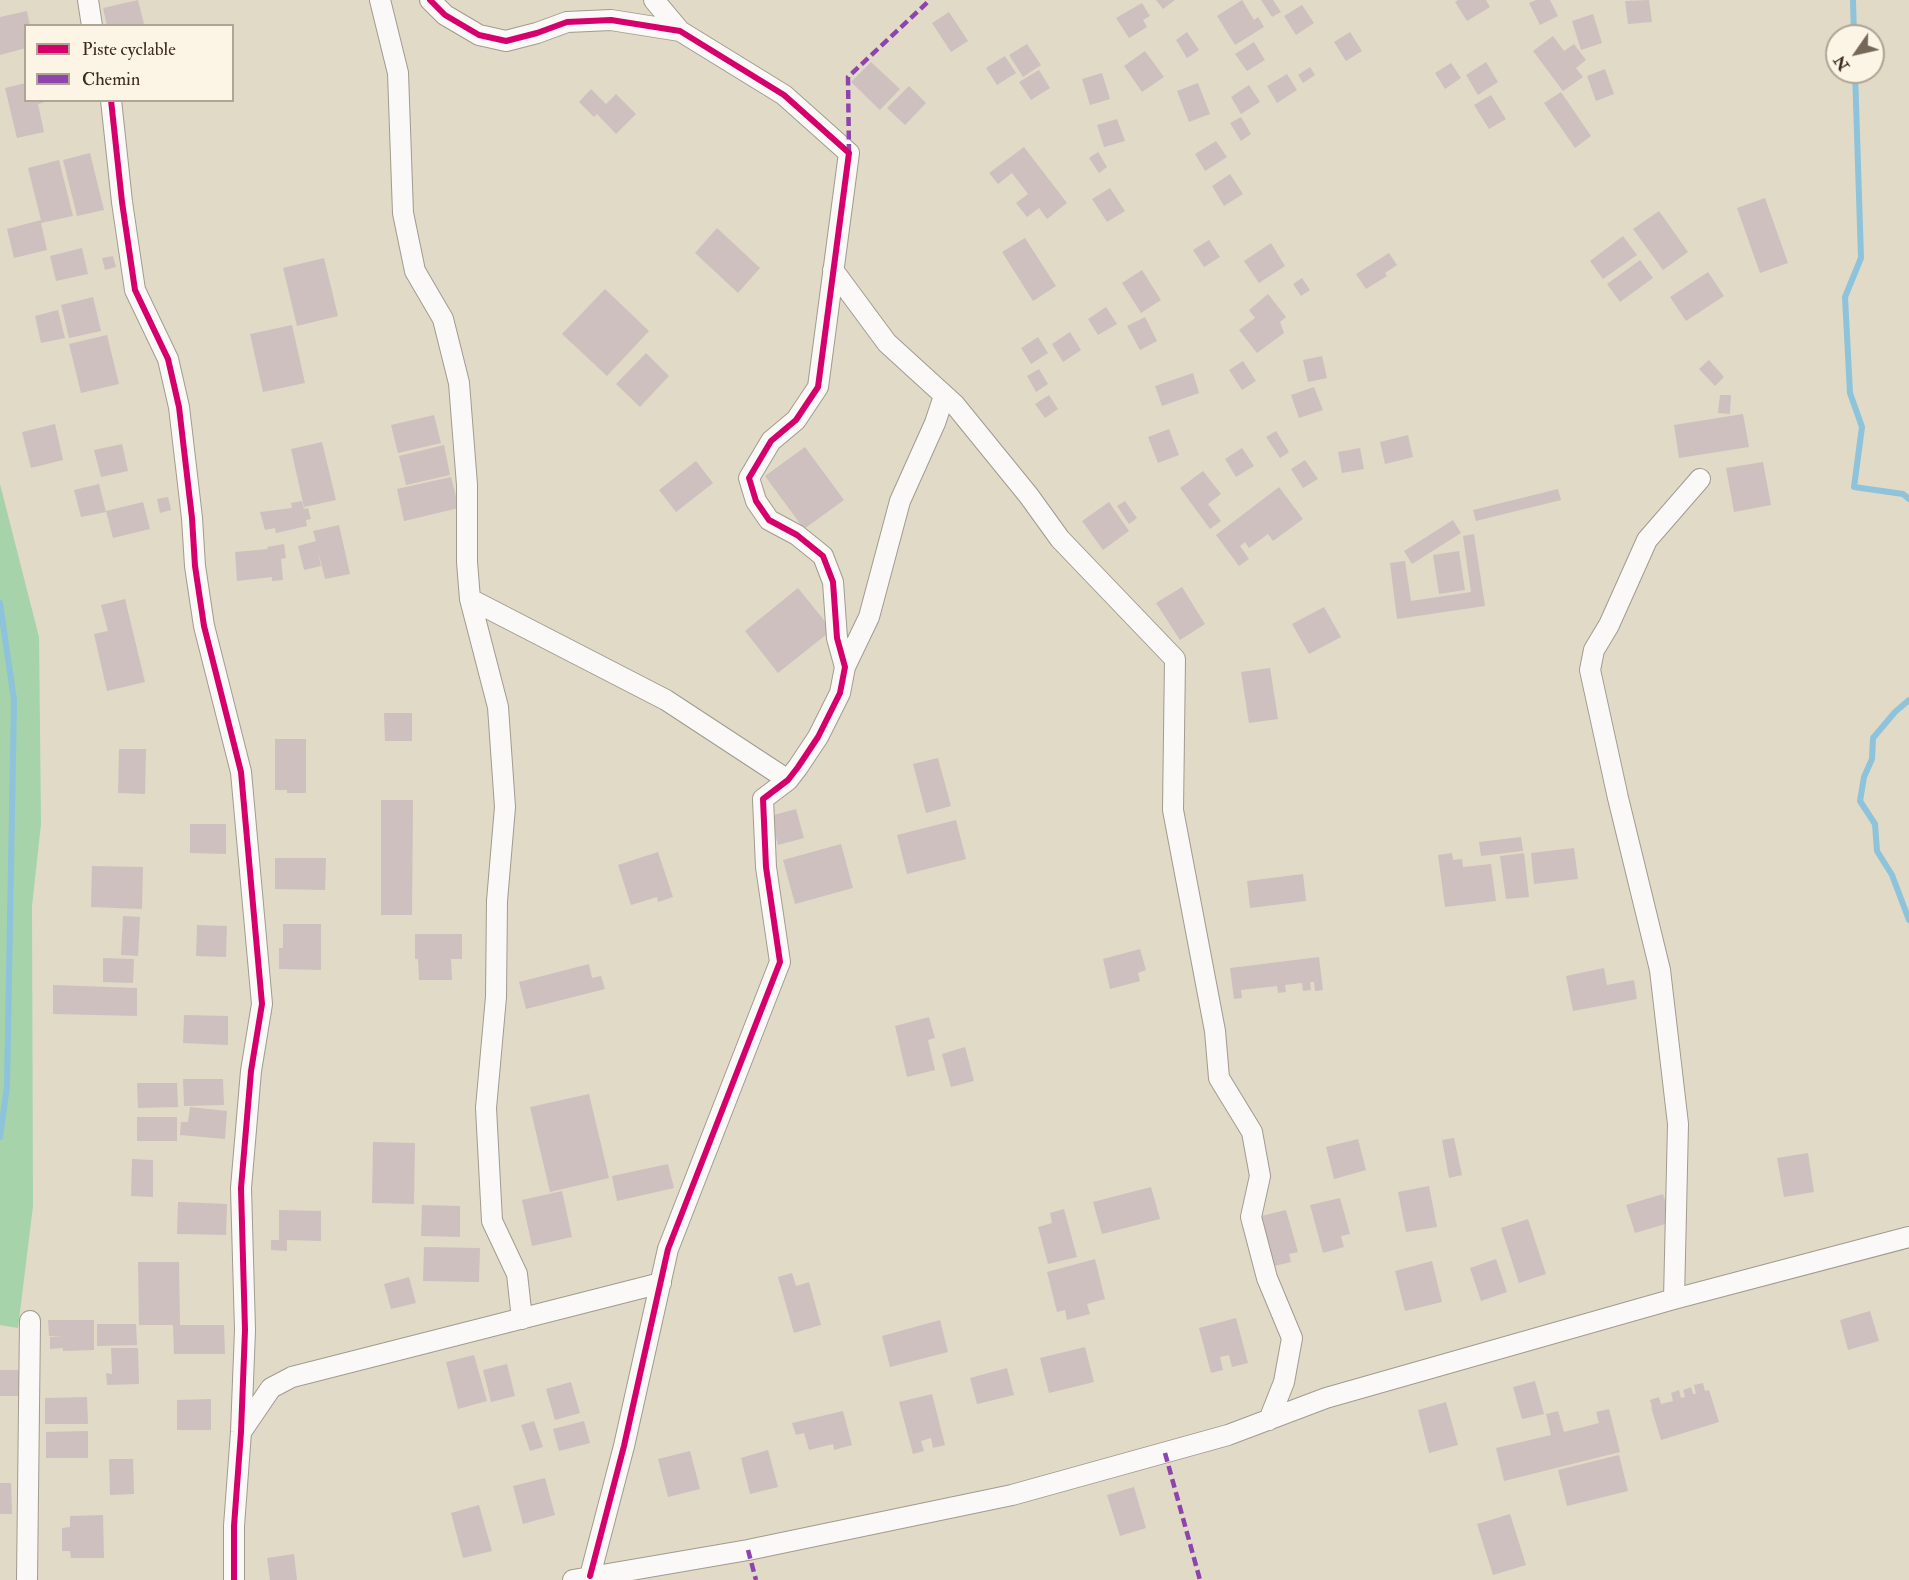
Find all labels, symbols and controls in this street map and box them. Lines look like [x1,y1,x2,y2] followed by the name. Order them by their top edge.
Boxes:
[24,24,234,102] legend
[1825,24,1885,84] north arrow
[82,38,176,61] text: Piste cyclable
[1829,51,1854,74] text: N
[82,68,140,91] text: Chemin

